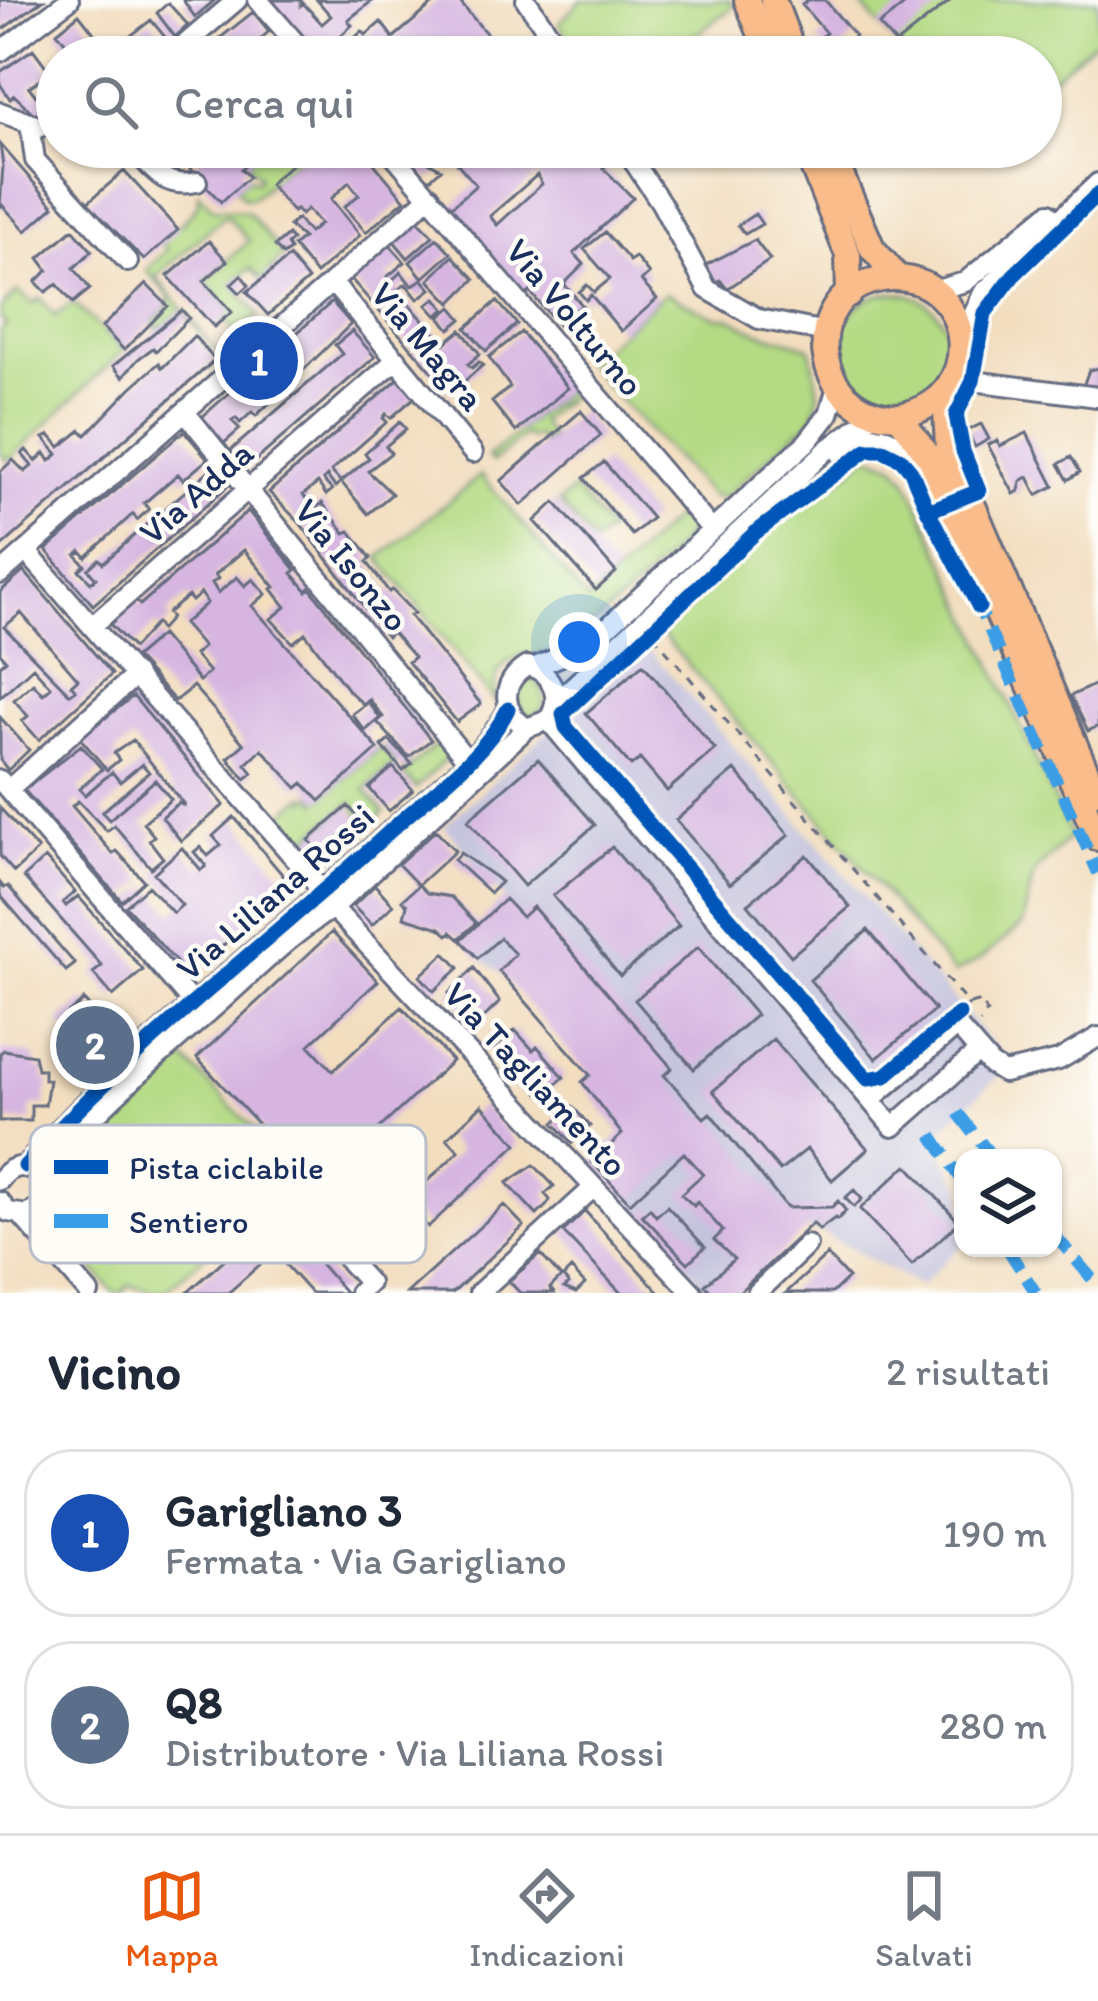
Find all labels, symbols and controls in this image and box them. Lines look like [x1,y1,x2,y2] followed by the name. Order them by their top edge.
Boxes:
[36,36,1062,168] search box
[78,69,144,135] icon: search
[174,75,355,129] text: Cerca qui
[497,230,653,404] street label: Via Volturno
[362,273,494,419] street label: Via Magra
[220,316,298,406] pin: 1
[130,431,262,553] street label: Via Adda
[285,490,419,640] street label: Via Isonzo
[549,612,609,672] your location
[167,794,383,990] street label: Via Liliana Rossi
[435,973,637,1185] street label: Via Tagliamento
[56,1000,134,1090] pin: 2
[30,1125,426,1263] legend
[129,1148,324,1187] text: Pista ciclabile
[954,1149,1062,1257] map controls
[954,1149,1062,1257] button: layers
[129,1202,249,1241] text: Sentiero
[48,1341,181,1402] text: Vicino
[886,1348,1050,1395] text: 2 risultati
[165,1483,402,1537] text: Garigliano 3
[81,1510,99,1557] text: 1
[943,1510,1047,1557] text: 190 m
[165,1537,567,1584] text: Fermata · Via Garigliano
[165,1675,222,1729] text: Q8
[80,1702,100,1749] text: 2
[940,1702,1047,1749] text: 280 m
[165,1729,664,1776] text: Distributore · Via Liliana Rossi
[125,1863,218,1974] tab: Mappa
[469,1863,625,1974] tab: Indicazioni
[875,1863,973,1974] tab: Salvati

